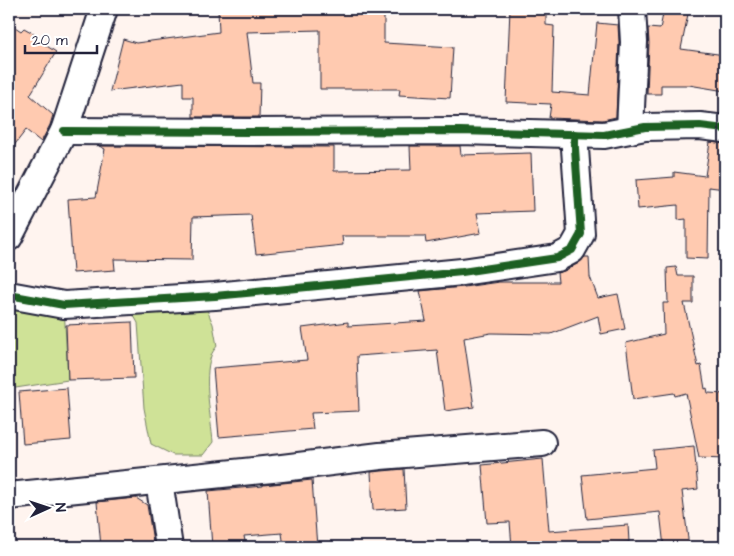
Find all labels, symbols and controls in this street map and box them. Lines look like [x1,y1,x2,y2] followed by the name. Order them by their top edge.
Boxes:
[25,22,98,54] scale bar
[32,30,68,51] text: 20 m
[22,484,72,534] north arrow
[50,502,70,512] text: N

